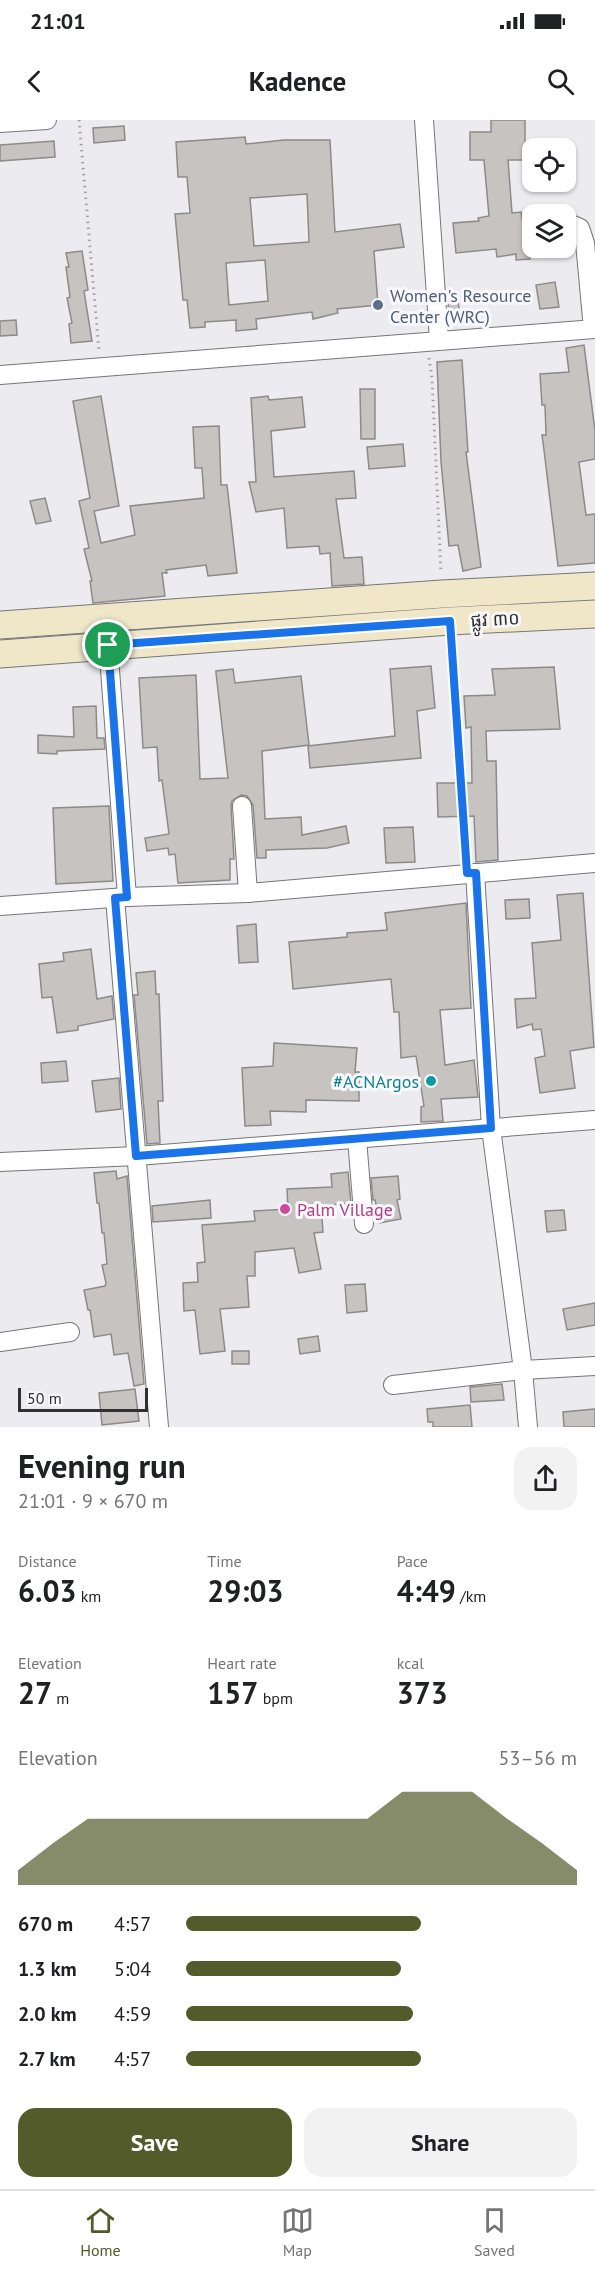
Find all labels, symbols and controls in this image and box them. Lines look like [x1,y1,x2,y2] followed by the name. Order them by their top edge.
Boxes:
[30,7,86,35] text: 21:01
[249,64,346,98] text: Kadence
[18,65,51,98] icon: back
[544,65,577,98] icon: search
[522,138,576,258] map controls
[522,138,576,192] button: locate
[522,204,576,258] button: layers
[390,284,531,328] place label: Women's Resource Center (WRC)
[371,298,385,312] marker: Women's Resource Center (WRC)
[470,606,520,637] street label: ផ្លូវ ៣០
[82,619,133,670] pin
[91,628,124,661] icon: arrive
[333,1070,419,1093] place label: #ACNArgos
[424,1074,438,1088] marker: #ACNArgos
[297,1198,393,1221] place label: Palm Village
[278,1202,292,1216] marker: Palm Village
[18,1385,148,1412] scale bar
[27,1388,62,1408] text: 50 m
[18,1444,186,1487] text: Evening run
[514,1447,577,1510] button: share
[18,1488,168,1514] text: 21:01 · 9 × 670 m
[18,1551,77,1571] text: Distance
[207,1551,242,1571] text: Time
[397,1551,428,1571] text: Pace
[18,1571,76,1610] text: 6.03
[207,1571,283,1610] text: 29:03
[397,1571,456,1610] text: 4:49
[76,1586,101,1606] text: km
[456,1586,486,1606] text: /km
[18,1653,82,1673] text: Elevation
[207,1653,277,1673] text: Heart rate
[397,1653,424,1673] text: kcal
[18,1673,52,1712] text: 27
[207,1673,258,1712] text: 157
[397,1673,448,1712] text: 373
[52,1688,69,1708] text: m
[258,1688,293,1708] text: bpm
[18,1745,98,1771] text: Elevation
[499,1745,577,1771] text: 53–56 m
[18,1911,73,1937] text: 670 m
[114,1911,151,1937] text: 4:57
[18,1956,77,1982] text: 1.3 km
[114,1956,151,1982] text: 5:04
[18,2001,77,2027] text: 2.0 km
[114,2001,151,2027] text: 4:59
[18,2046,76,2072] text: 2.7 km
[114,2046,151,2072] text: 4:57
[18,2108,292,2177] button: Save
[304,2108,577,2177] button: Share
[80,2204,121,2260] tab: Home
[281,2204,314,2260] tab: Map
[474,2204,515,2260] tab: Saved

